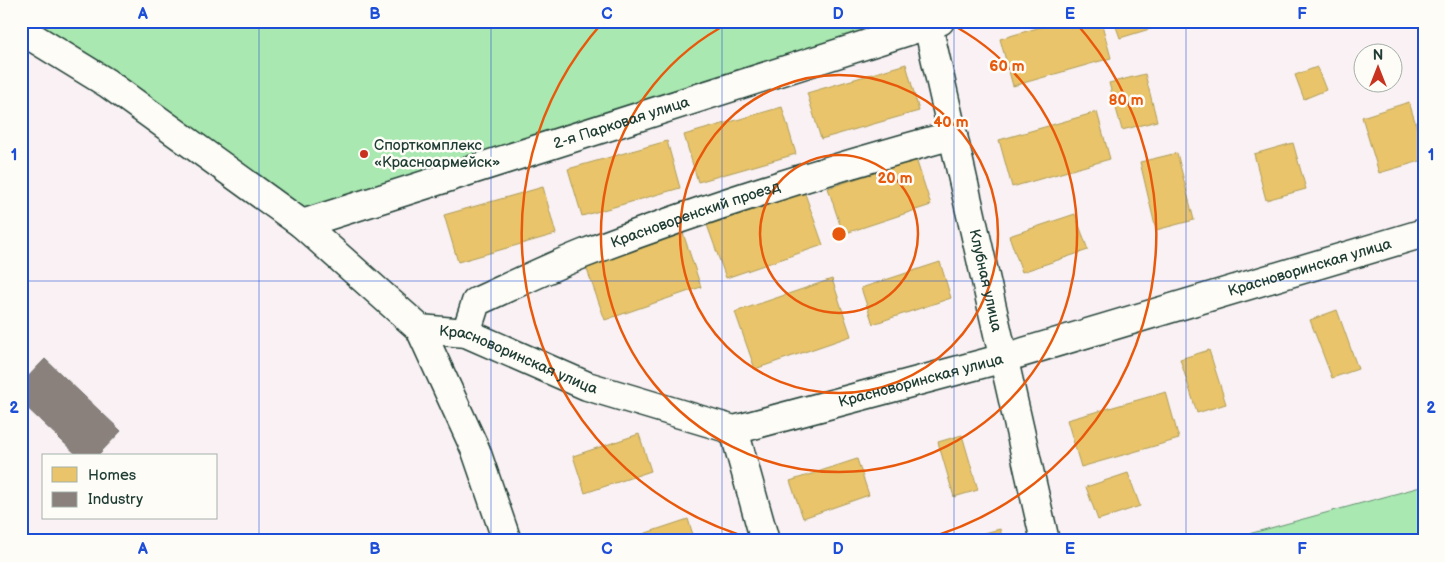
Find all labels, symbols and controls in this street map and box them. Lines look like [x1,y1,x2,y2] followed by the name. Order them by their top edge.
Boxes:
[137,5,148,24] text: A
[369,5,381,24] text: B
[601,5,613,24] text: C
[832,5,844,24] text: D
[1065,5,1075,24] text: E
[1297,5,1307,24] text: F
[1352,42,1402,92] north arrow
[1373,47,1383,64] text: N
[989,57,1025,76] text: 60 m
[1108,91,1144,110] text: 80 m
[551,92,692,153] street label: 2-я Парковая улица
[933,113,969,132] text: 40 m
[374,136,500,172] place label: Спорткомплекс «Красноармейск»
[11,146,17,165] text: 1
[1428,146,1434,165] text: 1
[358,148,370,160] marker: Спорткомплекс «Красноармейск»
[878,169,913,188] text: 20 m
[608,176,782,252] street label: Красноворенский проезд
[830,225,848,243] centre of rings
[965,227,1007,334] street label: Клубная улица
[1226,234,1394,300] street label: Красноворинская улица
[438,321,600,398] street label: Красноворинская улица
[836,349,1005,411] street label: Красноворинская улица
[9,399,19,418] text: 2
[1426,399,1436,418] text: 2
[42,454,218,520] legend
[88,466,137,485] text: Homes
[88,490,143,509] text: Industry
[137,540,148,559] text: A
[369,540,381,559] text: B
[601,540,613,559] text: C
[832,540,844,559] text: D
[1065,540,1075,559] text: E
[1297,540,1307,559] text: F

